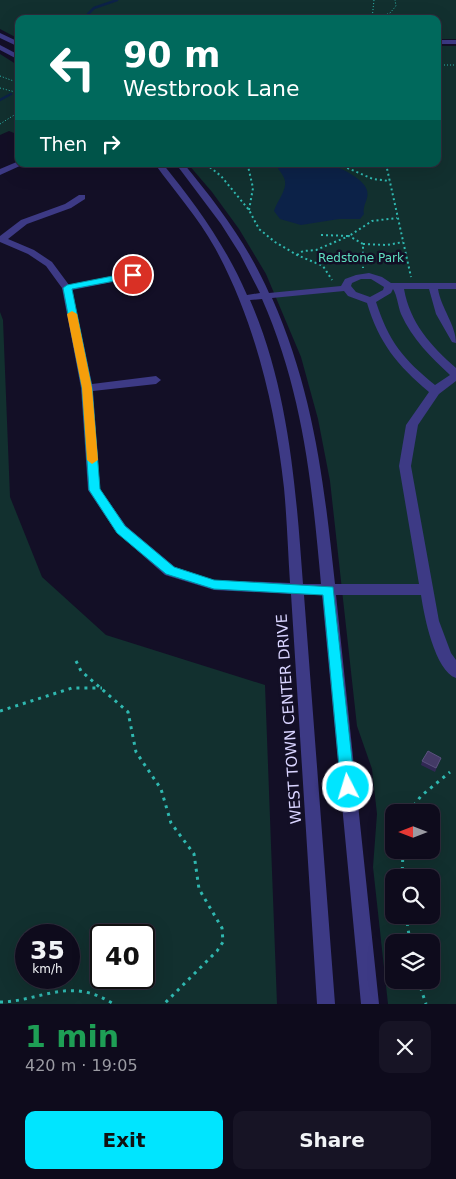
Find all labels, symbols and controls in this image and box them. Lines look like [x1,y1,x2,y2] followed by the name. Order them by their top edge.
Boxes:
[40,35,105,100] icon: left
[123,35,220,75] text: 90 m
[123,76,299,101] text: Westbrook Lane
[97,130,125,158] icon: right
[40,133,87,155] text: Then
[318,251,404,265] park label: Redstone Park
[112,254,154,296] pin
[119,261,147,289] icon: arrive
[273,613,305,825] street label: WEST TOWN CENTER DRIVE
[321,760,373,812] position arrow
[385,804,440,859] north arrow
[385,804,440,989] map controls
[385,869,440,924] button: search
[90,924,155,989] speed limit sign: 40
[385,934,440,989] button: layers
[30,936,65,965] text: 35
[32,962,63,976] text: km/h
[25,1019,119,1054] text: 1 min
[379,1021,431,1073] button: close
[25,1056,138,1075] text: 420 m · 19:05
[25,1111,223,1169] button: Exit
[233,1111,431,1169] button: Share

